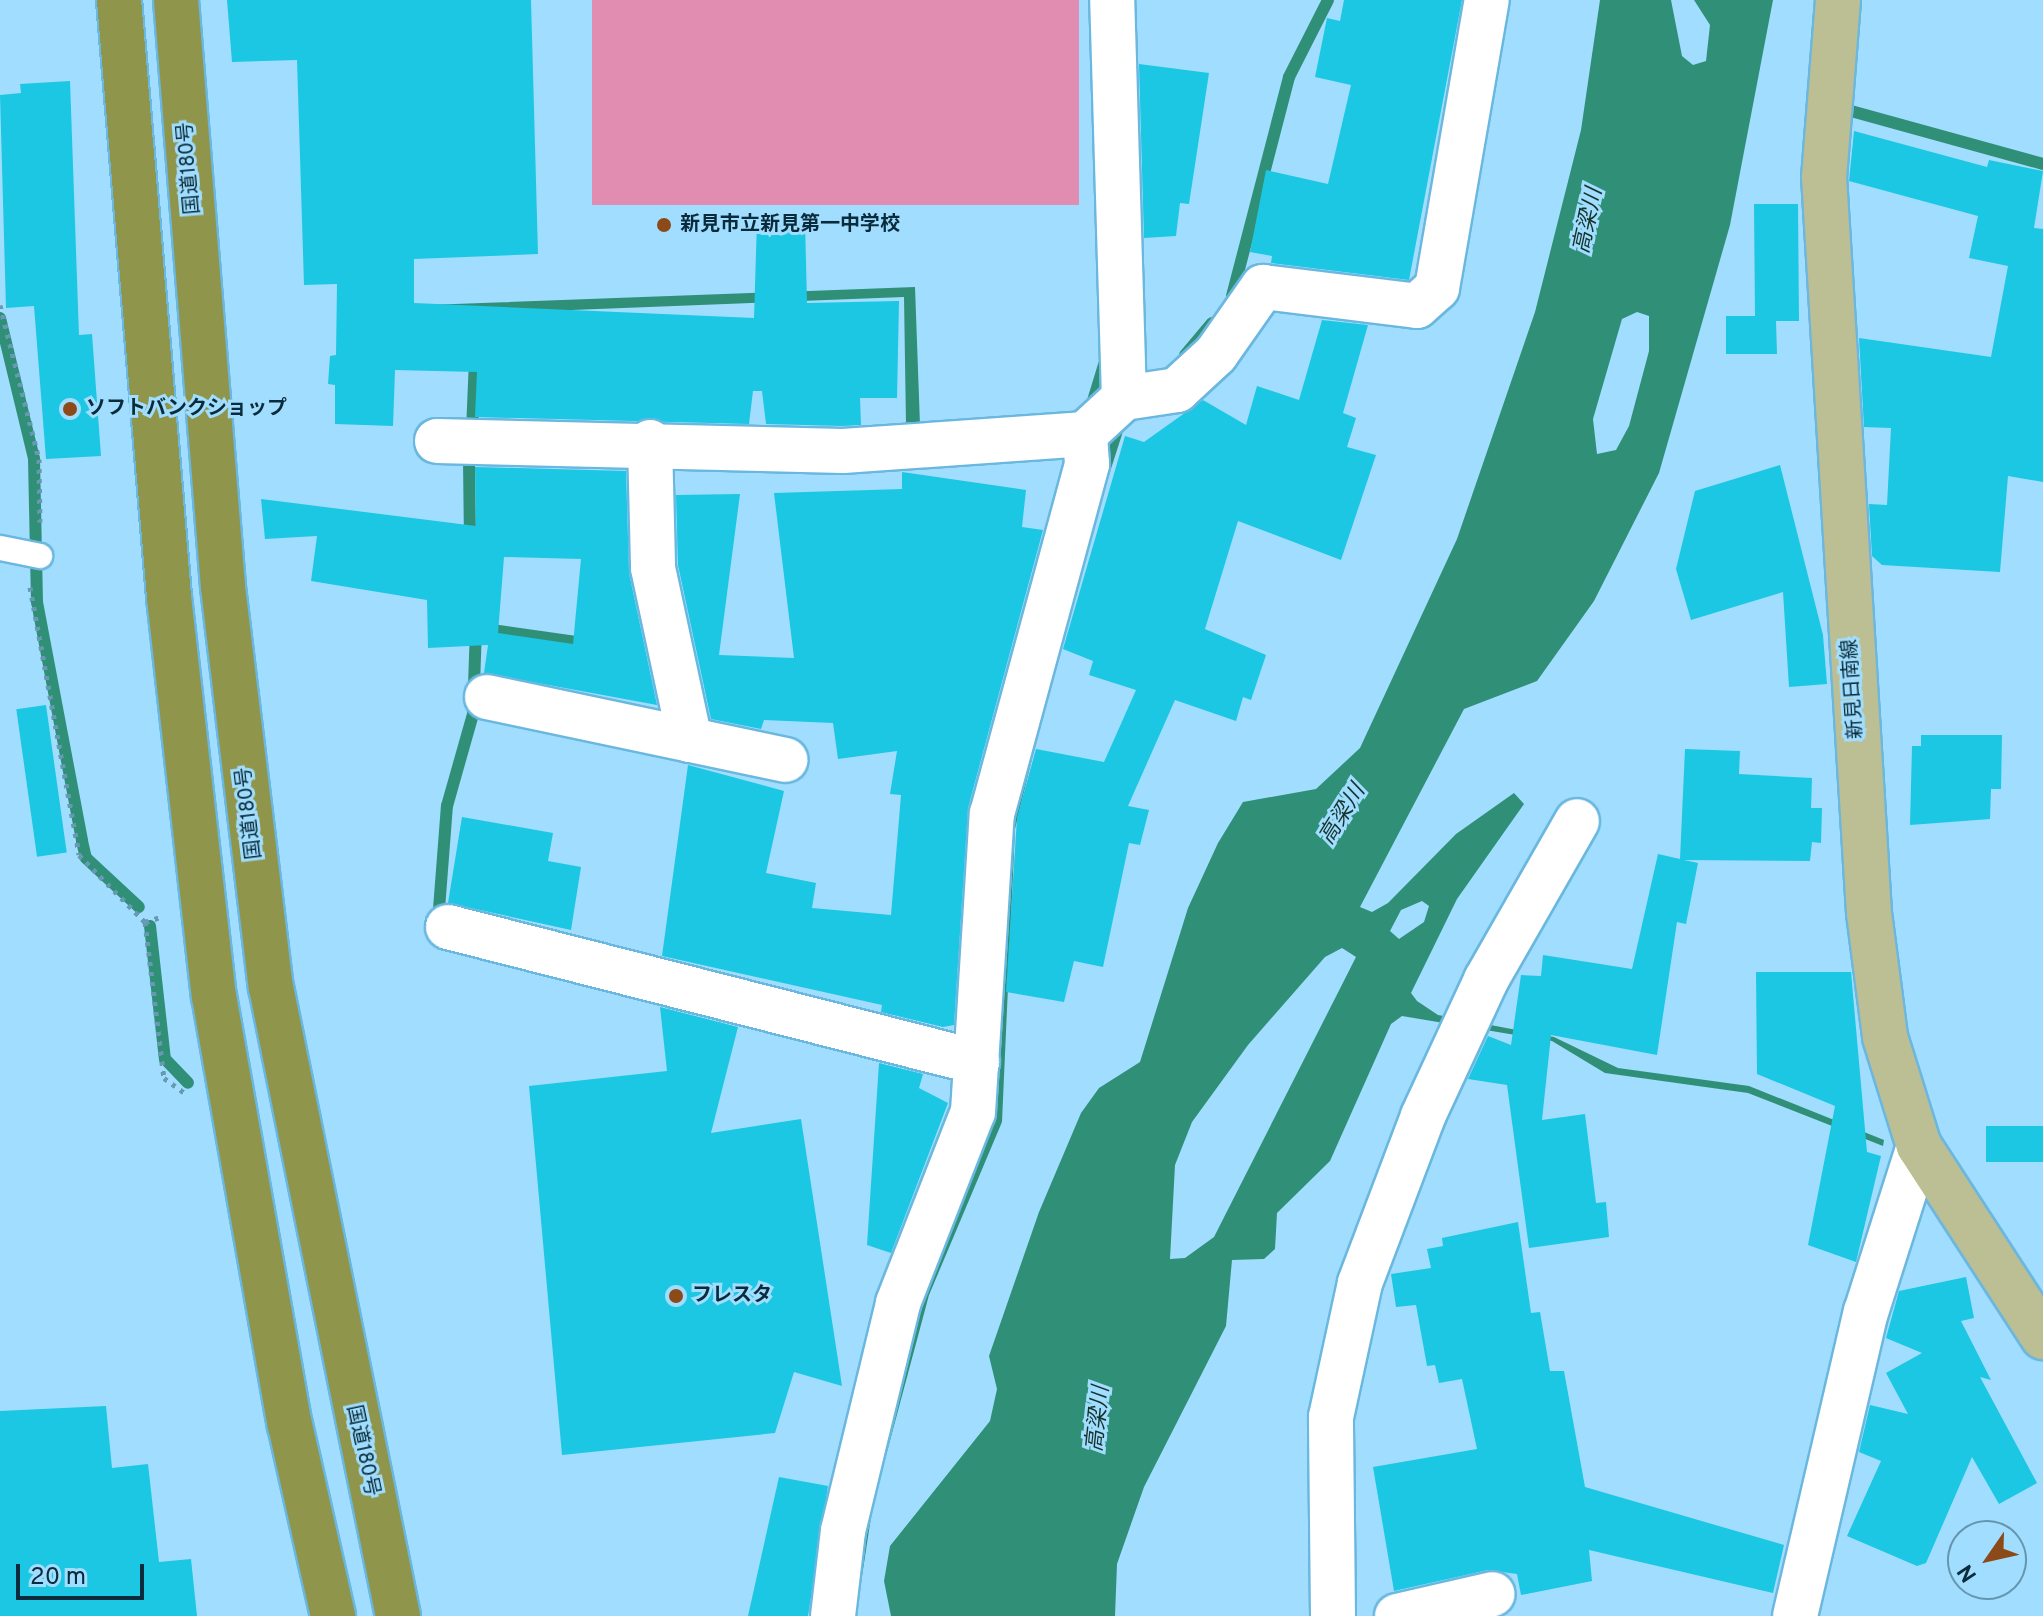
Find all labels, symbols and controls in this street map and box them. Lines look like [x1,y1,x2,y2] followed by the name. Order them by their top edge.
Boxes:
[174,121,206,215] street label: 国道180号
[1569,186,1609,256] water label: 高梁川
[680,213,900,237] place label: 新見市立新見第一中学校
[655,216,673,234] marker: 新見市立新見第一中学校
[86,397,286,421] place label: ソフトバンクショップ
[61,400,79,418] marker: ソフトバンクショップ
[1839,638,1869,740] street label: 新見日南線
[232,766,268,860] street label: 国道180号
[1314,780,1372,850] water label: 高梁川
[692,1284,772,1308] place label: フレスタ
[667,1287,685,1305] marker: フレスタ
[1082,1385,1116,1453] water label: 高梁川
[341,1403,383,1499] street label: 国道180号
[1947,1520,2027,1600] north arrow
[20,1548,148,1598] scale bar
[1953,1558,1984,1587] text: N
[30,1563,86,1593] text: 20 m

